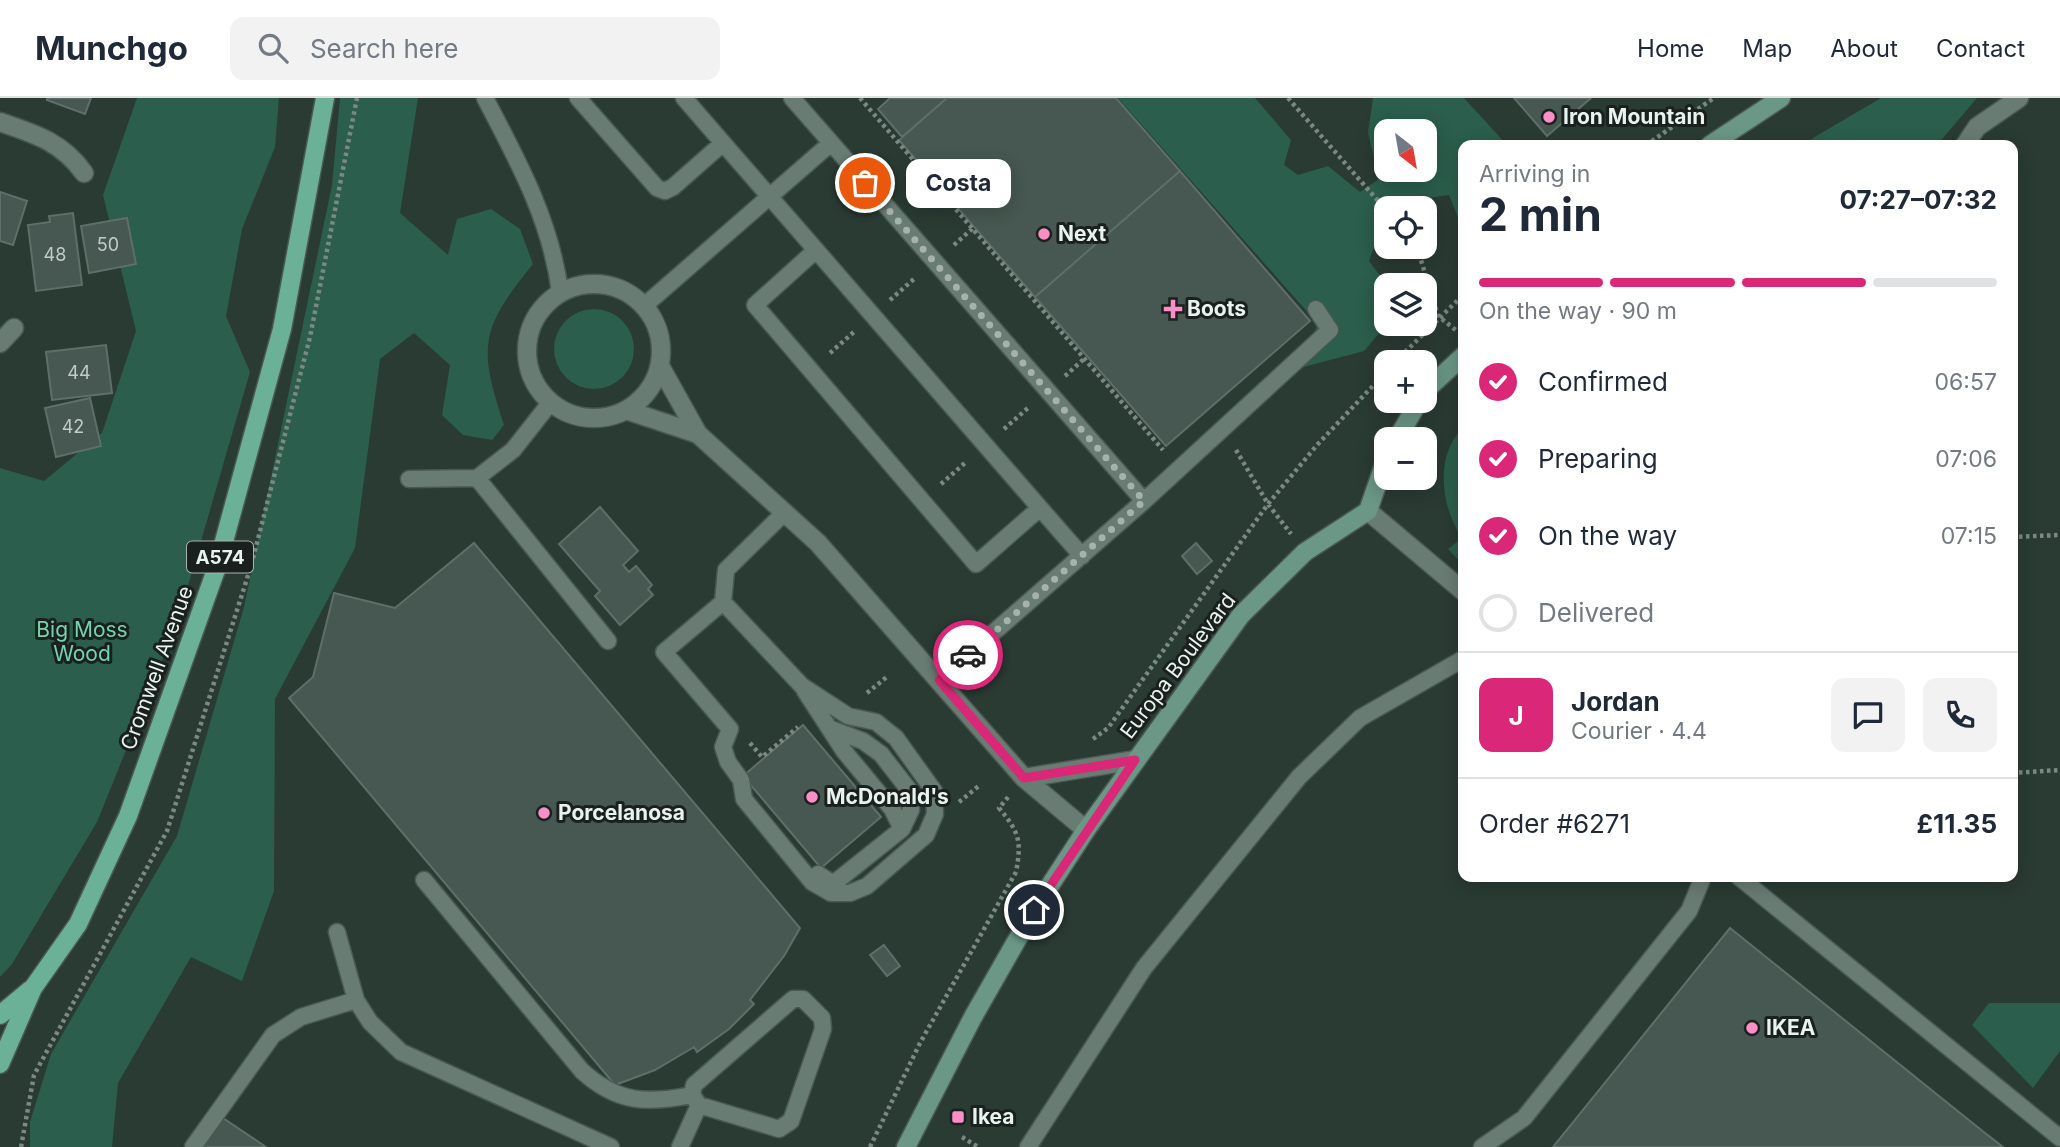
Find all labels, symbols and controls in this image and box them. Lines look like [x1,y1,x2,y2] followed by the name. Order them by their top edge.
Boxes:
[230,17,720,80] search box
[35,28,188,68] text: Munchgo
[254,29,292,67] icon: search
[310,33,459,64] text: Search here
[1637,34,1704,63] text: Home
[1742,34,1792,63] text: Map
[1830,34,1898,63] text: About
[1936,34,2025,63] text: Contact
[1563,104,1705,129] place label: Iron Mountain
[1541,109,1557,125] marker: Iron Mountain
[1374,119,1437,182] north arrow
[1374,119,1437,490] map controls
[835,153,895,213] pin
[907,158,1012,208] callout: Costa
[1479,160,1590,188] text: Arriving in
[846,164,884,202] icon: bag
[926,169,991,197] text: Costa
[1839,184,1997,215] text: 07:27–07:32
[1479,186,1602,242] text: 2 min
[1374,196,1437,259] button: locate
[1058,221,1107,246] place label: Next
[1036,226,1052,242] marker: Next
[97,234,119,255] house number: 50
[44,244,66,265] house number: 48
[1374,273,1437,336] button: layers
[1187,296,1246,321] place label: Boots
[1479,297,1677,325] text: On the way · 90 m
[1165,301,1181,317] marker: Boots
[1374,350,1437,413] button: +
[67,362,91,383] house number: 44
[1479,363,1517,401] icon: check
[1538,366,1668,397] text: Confirmed
[1935,368,1997,396] text: 06:57
[62,416,84,437] house number: 42
[1374,427,1437,490] button: −
[1479,440,1517,478] icon: check
[1538,443,1658,474] text: Preparing
[1935,445,1997,473] text: 07:06
[1479,517,1517,555] icon: check
[1538,520,1677,551] text: On the way
[1941,522,1997,550] text: 07:15
[187,542,253,572] road number: A574
[115,582,198,753] street label: Cromwell Avenue
[1115,588,1240,743] street label: Europa Boulevard
[1538,597,1654,628] text: Delivered
[36,617,128,666] park label: Big Moss Wood
[933,620,1003,690] courier
[949,636,987,674] icon: car
[1831,678,1905,752] button: chat
[1923,678,1997,752] button: phone
[1571,686,1660,717] text: Jordan
[1508,700,1524,731] text: J
[1571,717,1707,745] text: Courier · 4.4
[826,784,949,809] place label: McDonald's
[804,789,820,805] marker: McDonald's
[558,800,685,825] place label: Porcelanosa
[536,805,552,821] marker: Porcelanosa
[1479,808,1630,839] text: Order #6271
[1916,808,1997,839] text: £11.35
[1004,880,1064,940] pin
[1015,891,1053,929] icon: home
[1766,1015,1816,1040] place label: IKEA
[1744,1020,1760,1036] marker: IKEA
[972,1104,1015,1129] place label: Ikea
[950,1109,966,1125] marker: Ikea

